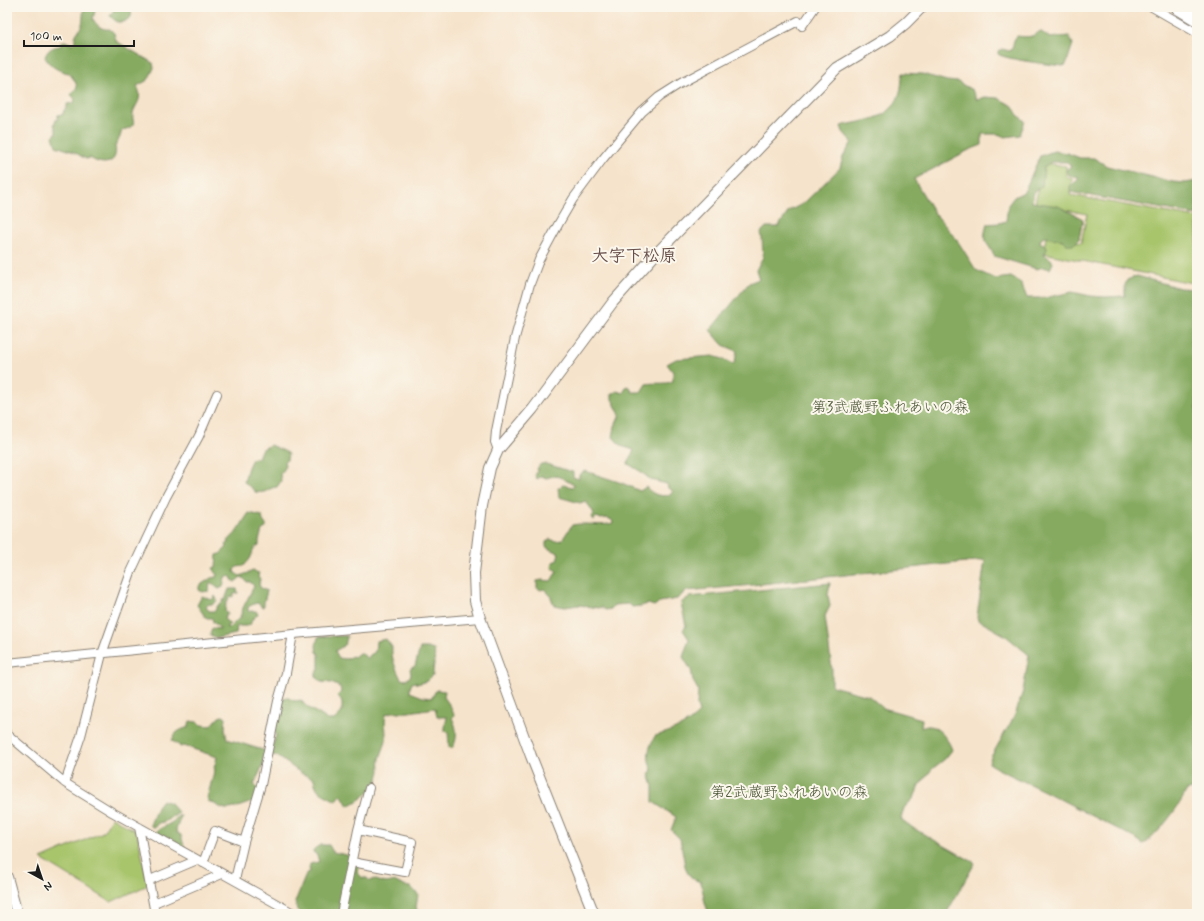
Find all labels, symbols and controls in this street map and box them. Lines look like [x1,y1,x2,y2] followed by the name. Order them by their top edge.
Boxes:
[24,22,134,48] scale bar
[30,29,62,45] text: 100 m
[592,245,677,267] district label: 大字下松原
[812,398,968,418] park label: 第3武蔵野ふれあいの森
[710,783,868,803] park label: 第2武蔵野ふれあいの森
[22,859,62,899] north arrow
[40,878,55,894] text: N

